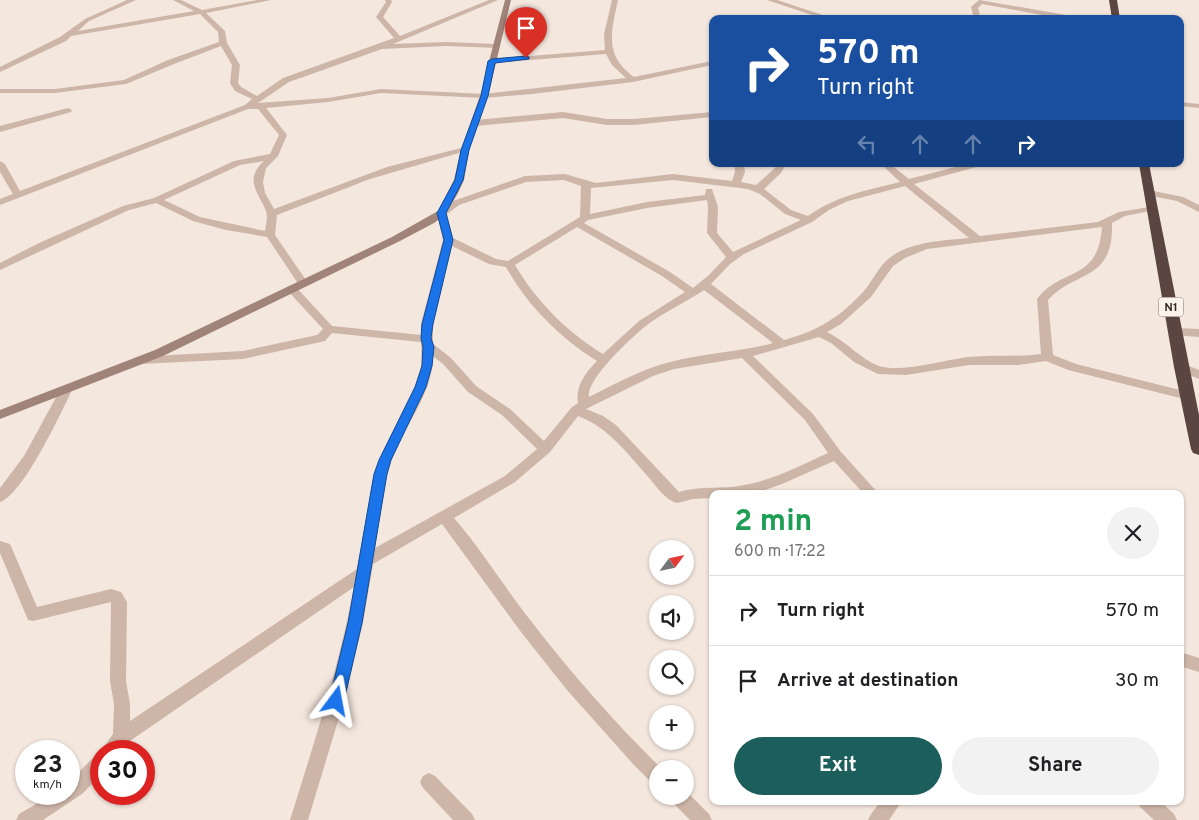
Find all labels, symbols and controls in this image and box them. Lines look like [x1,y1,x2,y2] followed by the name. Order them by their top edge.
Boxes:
[505,7,547,58] pin
[512,14,540,42] icon: arrive
[817,32,920,76] text: 570 m
[734,35,799,100] icon: right
[817,75,914,102] text: Turn right
[853,130,881,158] icon: left
[906,130,934,158] icon: ahead
[959,130,987,158] icon: ahead
[1012,130,1040,158] icon: right
[1158,298,1184,316] road number: N1
[734,504,812,541] text: 2 min
[1107,507,1159,559] button: close
[649,540,694,585] north arrow
[649,540,694,805] map controls
[734,542,826,562] text: 600 m · 17:22
[649,595,694,640] button: sound
[734,597,762,625] icon: right
[777,599,865,623] text: Turn right
[1105,599,1159,623] text: 570 m
[649,650,694,695] button: search
[734,667,762,695] icon: arrive
[777,669,958,693] text: Arrive at destination
[1115,669,1159,693] text: 30 m
[309,674,361,726] position arrow
[649,705,694,750] button: +
[734,737,942,795] button: Exit
[952,737,1159,795] button: Share
[90,740,155,805] speed limit sign: 30
[32,750,63,782] text: 23
[649,760,694,805] button: −
[33,777,62,793] text: km/h

